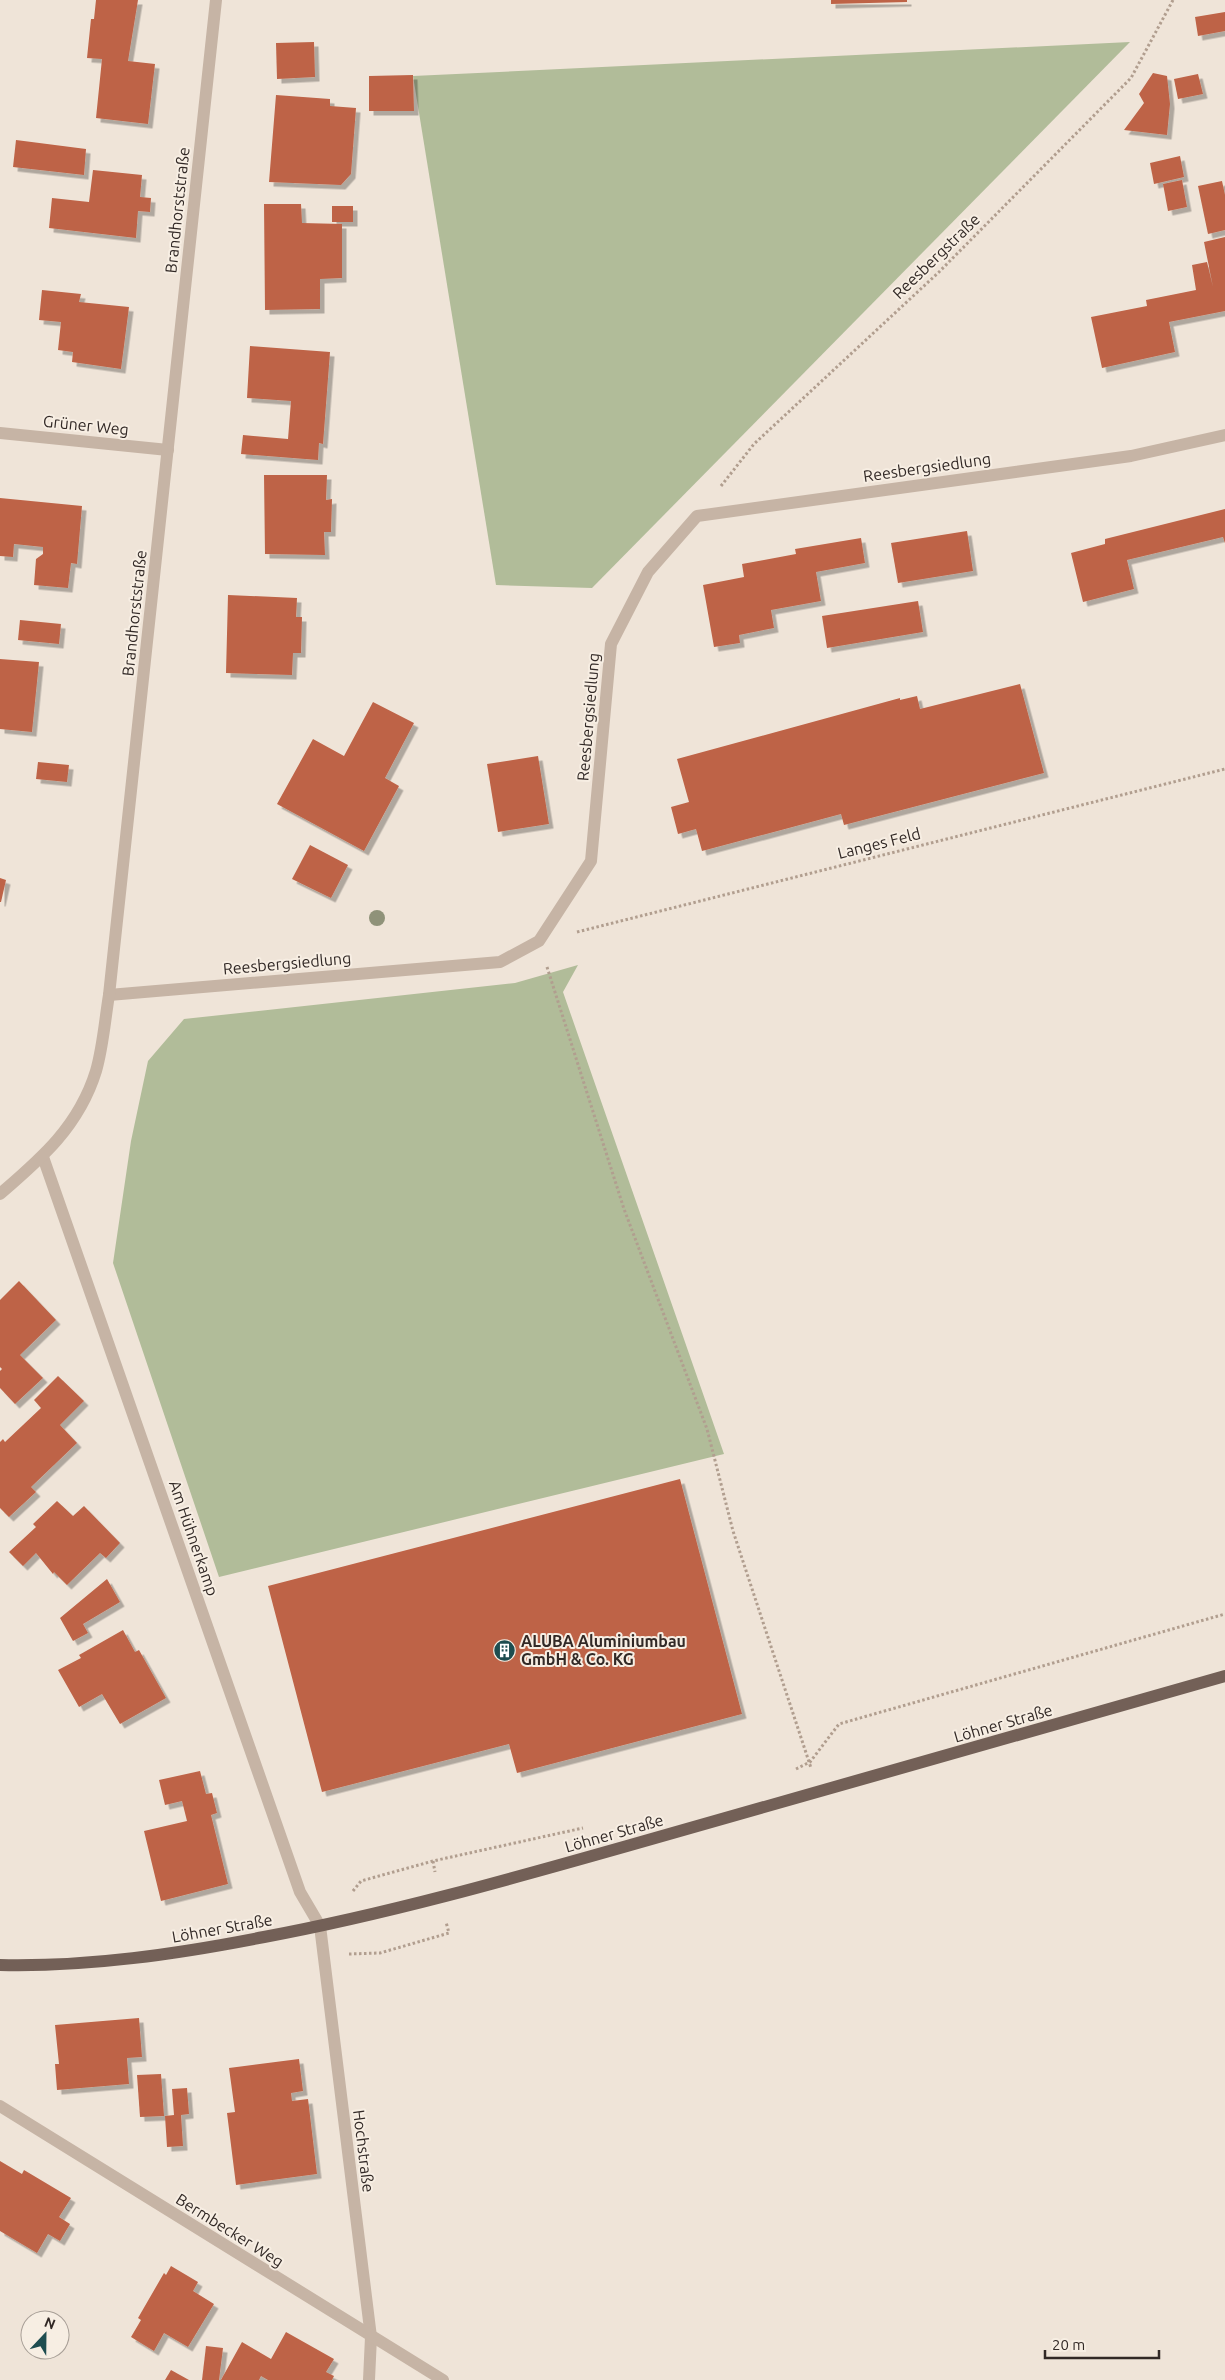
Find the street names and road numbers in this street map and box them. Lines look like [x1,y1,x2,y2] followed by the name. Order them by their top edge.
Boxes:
[161,146,193,274] street label: Brandhorststraße
[889,210,983,302] street label: Reesbergstraße
[42,412,130,438] street label: Grüner Weg
[862,449,992,485] street label: Reesbergsiedlung
[118,549,150,677] street label: Brandhorststraße
[573,652,603,782] street label: Reesbergsiedlung
[836,824,922,862] street label: Langes Feld
[222,948,352,978] street label: Reesbergsiedlung
[166,1478,222,1598] street label: Am Hühnerkamp
[952,1700,1054,1746] street label: Löhner Straße
[563,1810,665,1856] street label: Löhner Straße
[170,1910,274,1946] street label: Löhner Straße
[350,2109,378,2193] street label: Hochstraße
[173,2190,287,2270] street label: Bermbecker Weg

